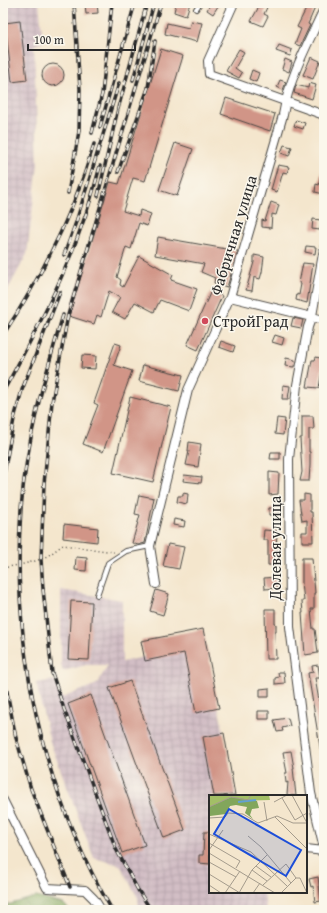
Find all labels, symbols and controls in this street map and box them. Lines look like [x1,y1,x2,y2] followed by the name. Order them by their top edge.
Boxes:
[28,26,135,52] scale bar
[34,31,64,48] text: 100 m
[203,172,263,298] street label: Фабричная улица
[213,309,289,333] place label: СтройГрад
[200,316,210,326] marker: СтройГрад
[263,495,287,601] street label: Долевая улица
[209,795,307,893] inset map

